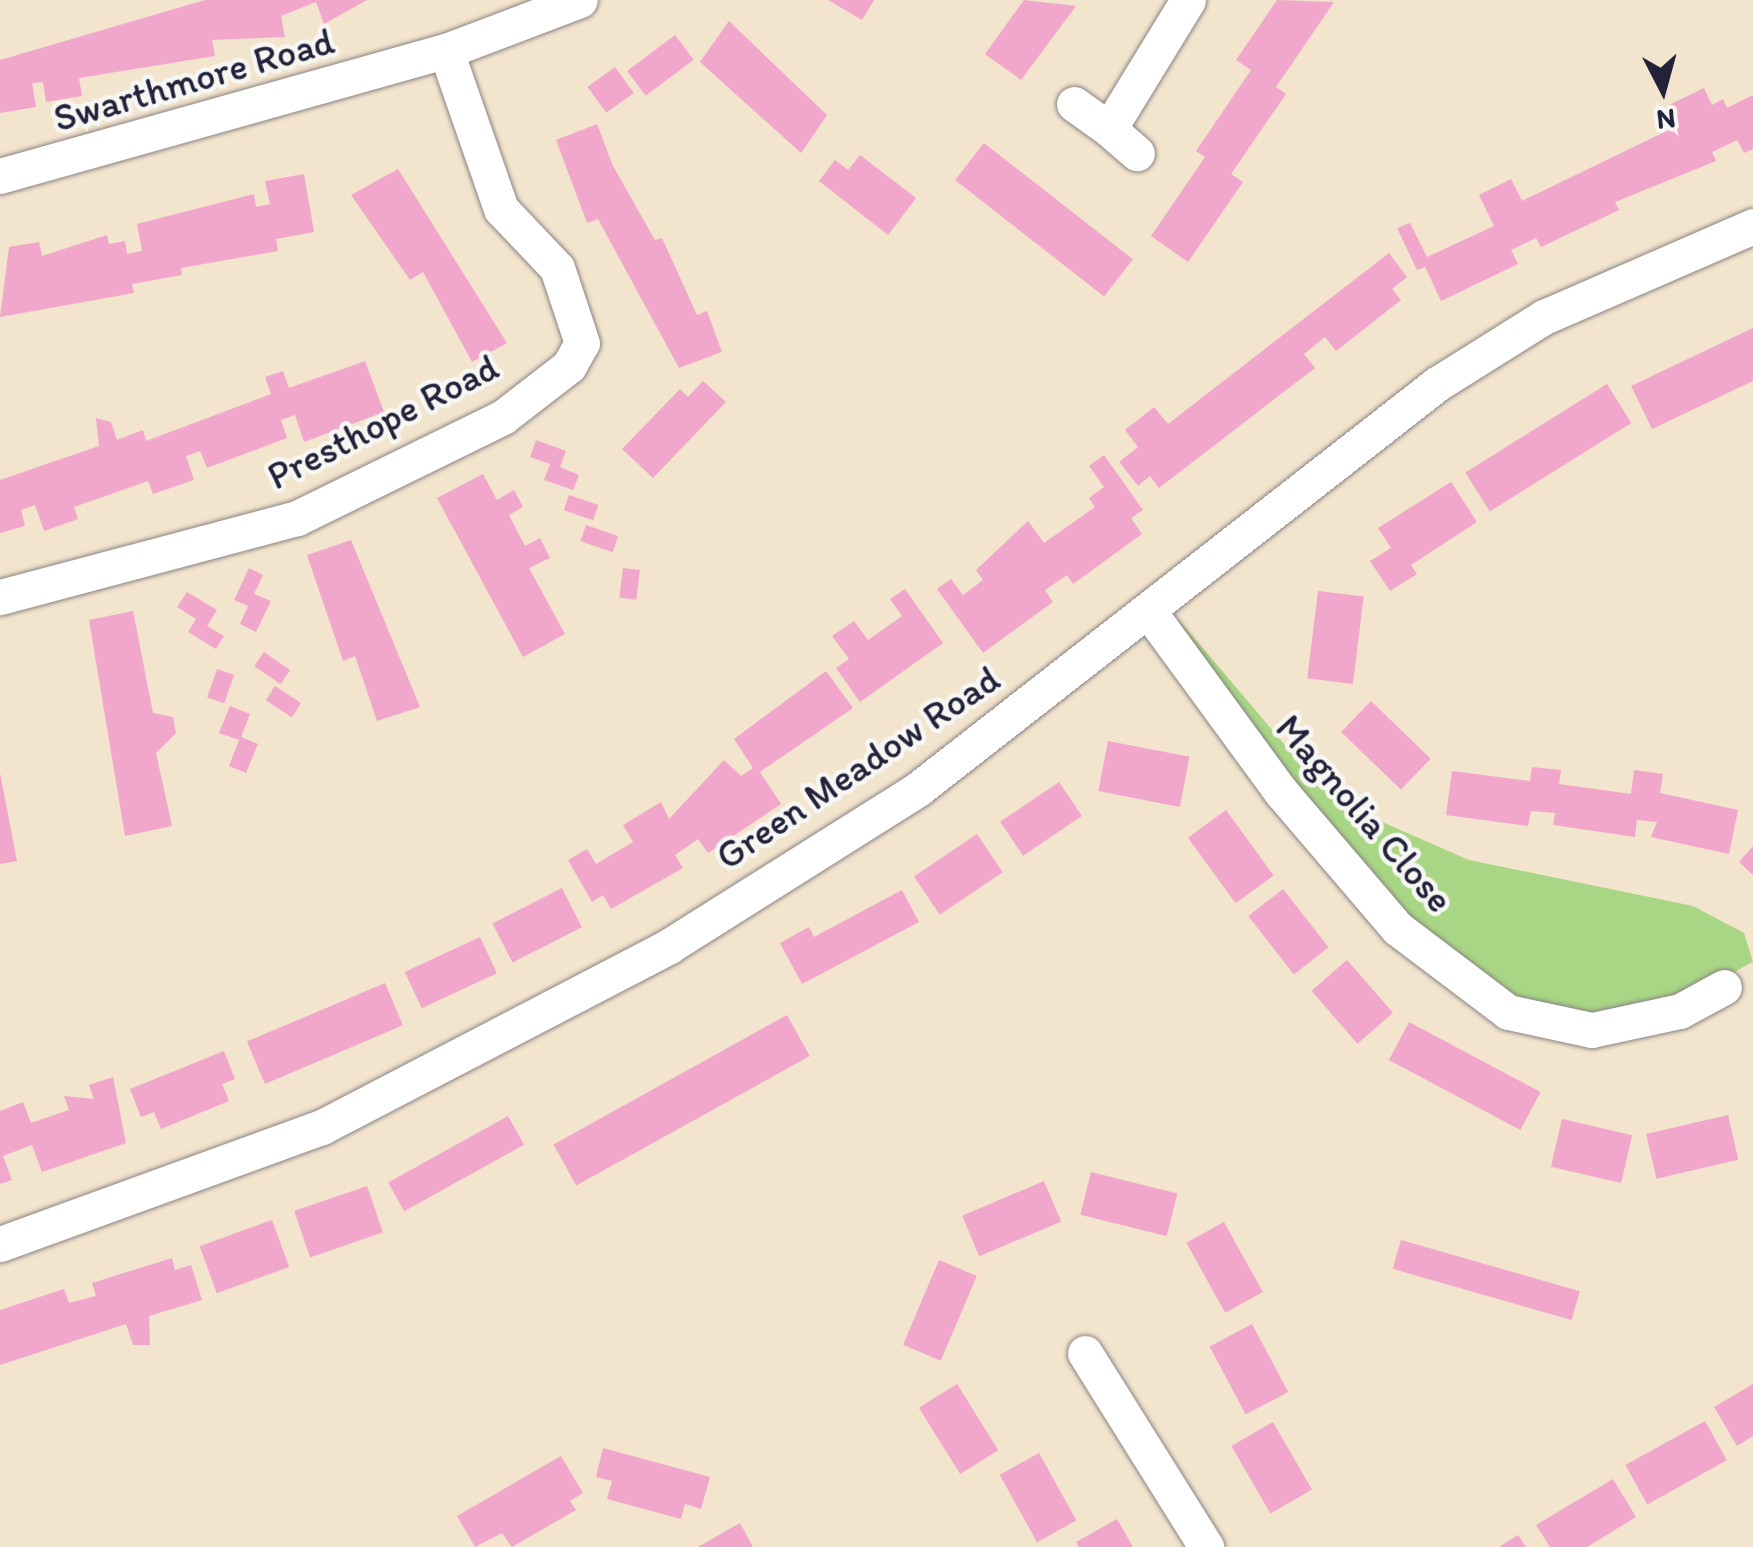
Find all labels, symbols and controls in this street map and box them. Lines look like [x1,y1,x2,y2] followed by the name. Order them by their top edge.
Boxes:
[49,18,339,142] street label: Swarthmore Road
[1613,40,1713,140] north arrow
[1655,102,1677,138] text: N
[260,344,506,500] street label: Presthope Road
[709,657,1007,879] street label: Green Meadow Road
[1266,706,1462,922] street label: Magnolia Close

